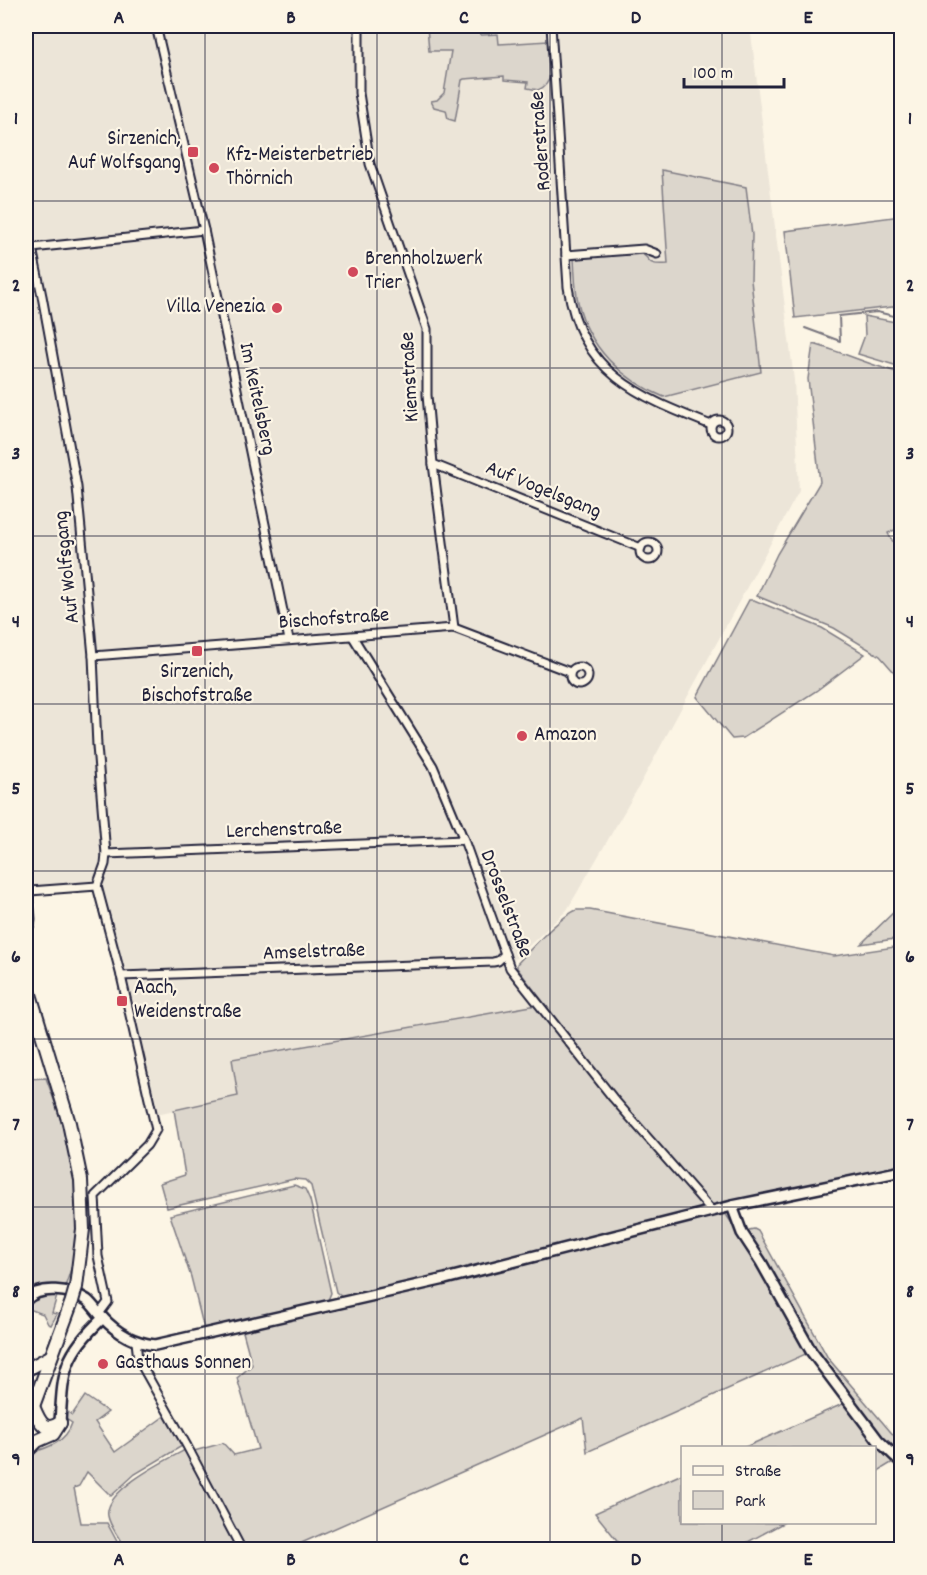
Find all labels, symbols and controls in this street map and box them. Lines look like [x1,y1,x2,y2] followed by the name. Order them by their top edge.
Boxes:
[114,5,125,33] text: A
[286,5,296,33] text: B
[459,5,469,33] text: C
[631,5,642,33] text: D
[803,5,813,33] text: E
[684,51,784,89] scale bar
[693,62,733,87] text: 100 m
[524,90,560,192] street label: Roderstraße
[14,106,18,134] text: 1
[908,106,912,134] text: 1
[68,125,181,179] place label: Sirzenich, Auf Wolfsgang
[226,141,373,195] place label: Kfz-Meisterbetrieb Thörnich
[186,145,200,159] marker: Sirzenich, Auf Wolfsgang
[207,161,221,175] marker: Kfz-Meisterbetrieb Thörnich
[365,245,483,299] place label: Brennholzwerk Trier
[346,265,360,279] marker: Brennholzwerk Trier
[12,273,20,301] text: 2
[906,273,914,301] text: 2
[166,293,266,323] place label: Villa Venezia
[270,301,284,315] marker: Villa Venezia
[394,331,428,423] street label: Kiemstraße
[229,340,283,458] street label: Im Keitelsberg
[12,441,20,469] text: 3
[906,441,914,469] text: 3
[481,454,605,528] street label: Auf Vogelsgang
[47,509,89,625] street label: Auf Wolfsgang
[278,601,390,639] street label: Bischofstraße
[12,609,20,637] text: 4
[906,609,914,637] text: 4
[190,644,204,658] marker: Sirzenich, Bischofstraße
[142,658,252,712] place label: Sirzenich, Bischofstraße
[534,721,597,751] place label: Amazon
[515,729,529,743] marker: Amazon
[11,776,21,804] text: 5
[905,776,915,804] text: 5
[225,814,343,848] street label: Lerchenstraße
[471,846,539,962] street label: Drosselstraße
[262,936,366,970] street label: Amselstraße
[11,944,21,972] text: 6
[905,944,915,972] text: 6
[134,974,241,1028] place label: Aach, Weidenstraße
[115,994,129,1008] marker: Aach, Weidenstraße
[12,1112,20,1140] text: 7
[906,1112,914,1140] text: 7
[12,1279,20,1307] text: 8
[906,1279,914,1307] text: 8
[115,1349,251,1379] place label: Gasthaus Sonnen
[96,1357,110,1371] marker: Gasthaus Sonnen
[681,1446,876,1524] legend
[11,1447,21,1475] text: 9
[905,1447,915,1475] text: 9
[735,1460,781,1485] text: Straße
[735,1490,766,1515] text: Park
[114,1547,125,1575] text: A
[286,1547,296,1575] text: B
[459,1547,469,1575] text: C
[631,1547,642,1575] text: D
[803,1547,813,1575] text: E

